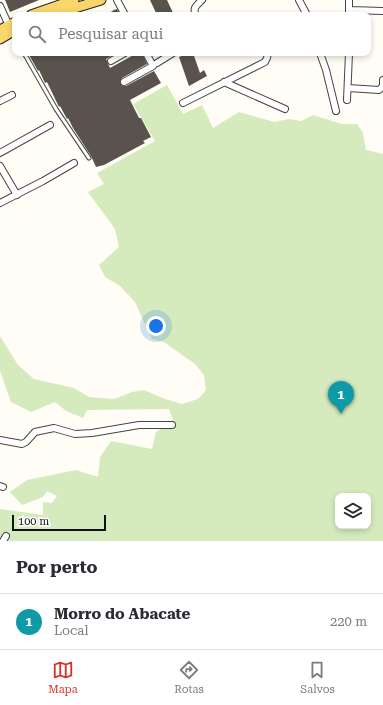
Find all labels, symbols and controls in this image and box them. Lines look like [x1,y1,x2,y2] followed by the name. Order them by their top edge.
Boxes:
[12,12,371,56] search box
[26,23,48,45] icon: search
[58,25,163,43] text: Pesquisar aqui
[146,316,166,336] your location
[328,381,354,414] pin: 1
[335,493,371,529] map controls
[335,493,371,529] button: layers
[12,513,106,532] scale bar
[18,515,49,528] text: 100 m
[16,557,97,577] text: Por perto
[54,605,190,623] text: Morro do Abacate
[25,614,33,629] text: 1
[330,614,367,629] text: 220 m
[54,623,88,638] text: Local
[48,659,78,696] tab: Mapa
[174,659,204,696] tab: Rotas
[300,659,335,696] tab: Salvos

